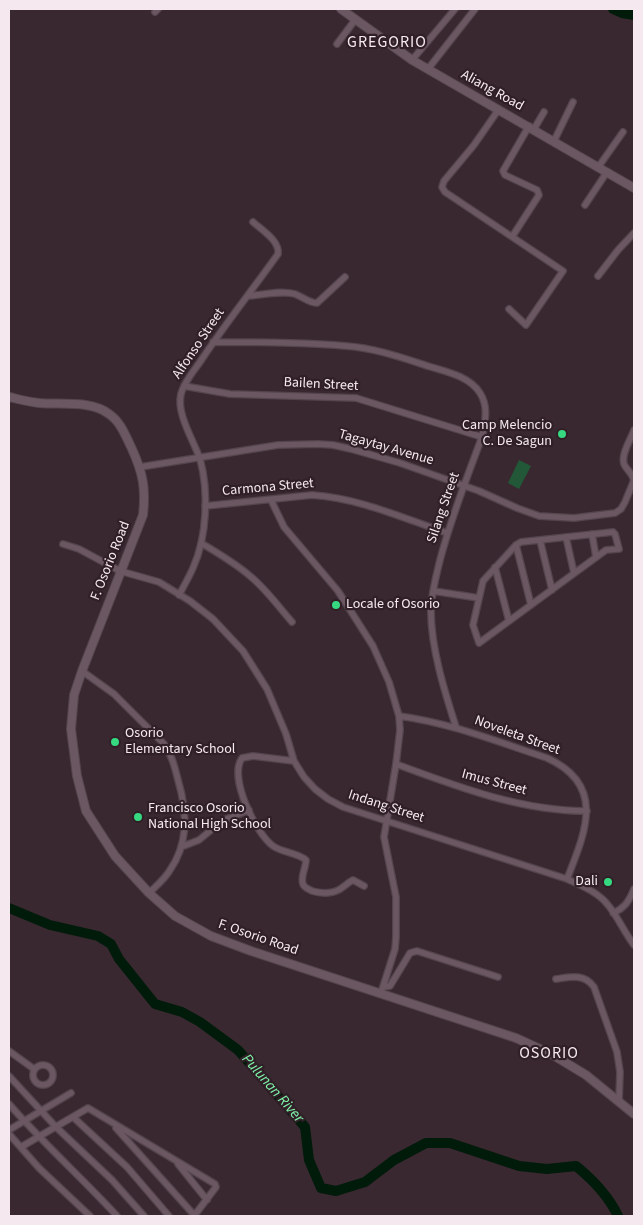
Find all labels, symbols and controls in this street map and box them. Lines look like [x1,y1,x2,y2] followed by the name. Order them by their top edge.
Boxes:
[346,33,428,53] district label: GREGORIO
[458,67,526,115] street label: Aliang Road
[169,305,229,383] street label: Alfonso Street
[283,375,359,395] street label: Bailen Street
[462,418,552,451] place label: Camp Melencio C. De Sagun
[337,426,435,470] street label: Tagaytay Avenue
[556,428,568,440] marker: Camp Melencio C. De Sagun
[424,470,464,546] street label: Silang Street
[222,476,314,500] street label: Carmona Street
[88,519,134,603] street label: F. Osorio Road
[346,597,440,613] place label: Locale of Osorio
[330,599,342,611] marker: Locale of Osorio
[472,713,562,759] street label: Noveleta Street
[125,726,235,759] place label: Osorio Elementary School
[109,736,121,748] marker: Osorio Elementary School
[460,766,528,800] street label: Imus Street
[346,787,426,827] street label: Indang Street
[148,801,271,834] place label: Francisco Osorio National High School
[132,811,144,823] marker: Francisco Osorio National High School
[575,874,598,890] place label: Dali
[602,876,614,888] marker: Dali
[216,916,300,960] street label: F. Osorio Road
[518,1044,580,1064] district label: OSORIO
[237,1051,307,1127] water label: Pulunan River

